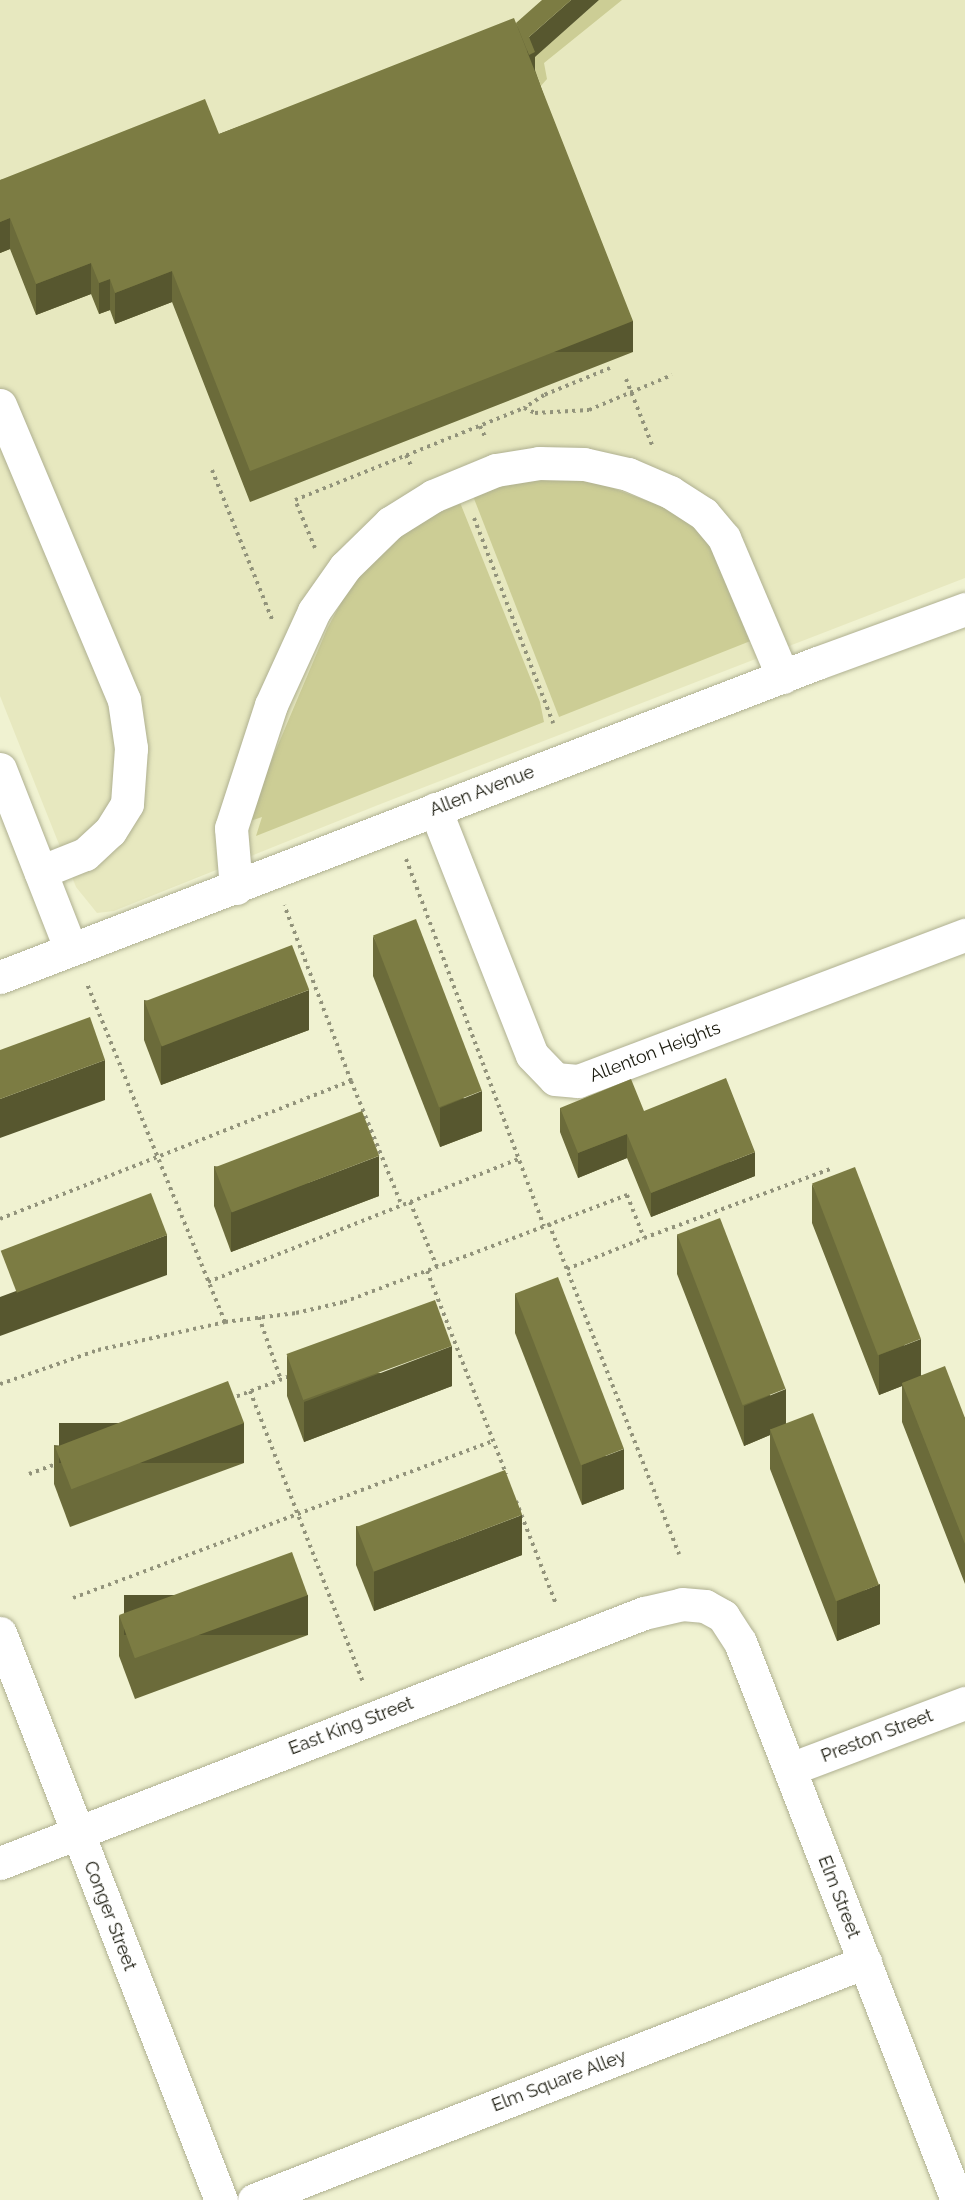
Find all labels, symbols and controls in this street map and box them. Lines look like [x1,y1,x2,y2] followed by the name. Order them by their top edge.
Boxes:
[426,761,538,821] street label: Allen Avenue
[586,1017,724,1087] street label: Allenton Heights
[286,1692,416,1760] street label: East King Street
[818,1705,936,1767] street label: Preston Street
[813,1853,865,1941] street label: Elm Street
[79,1858,141,1974] street label: Conger Street
[489,2045,629,2117] street label: Elm Square Alley

